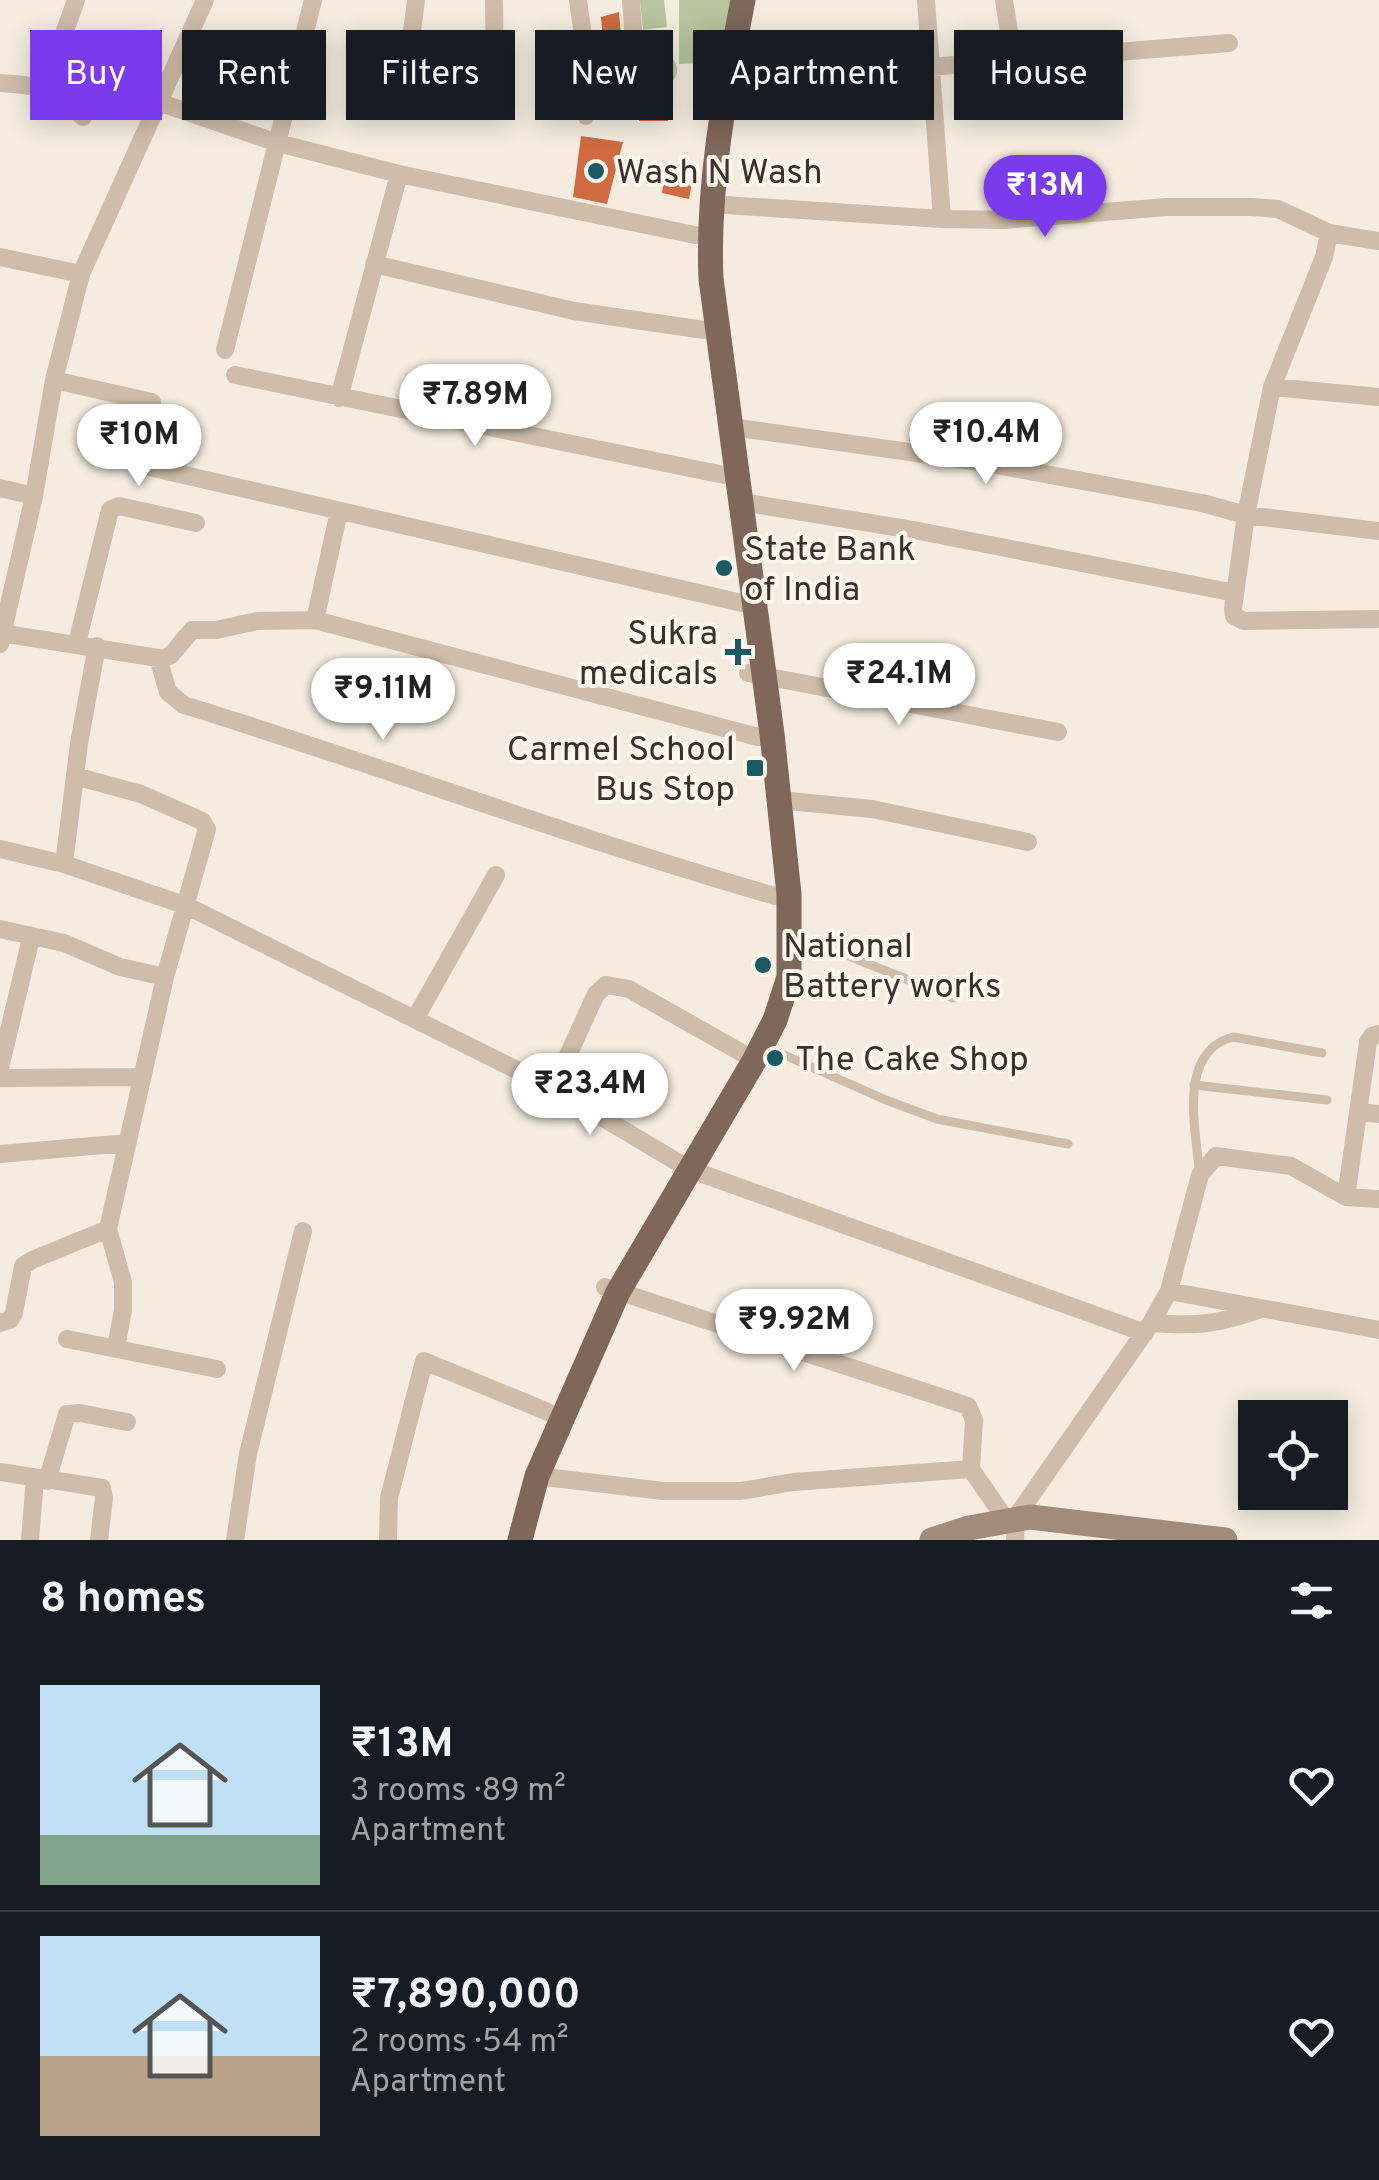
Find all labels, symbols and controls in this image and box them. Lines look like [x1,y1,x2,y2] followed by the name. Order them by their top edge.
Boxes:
[30,30,162,120] chip: Buy
[182,30,326,120] chip: Rent
[346,30,515,120] chip: Filters
[535,30,673,120] chip: New
[693,30,934,120] chip: Apartment
[954,30,1123,120] chip: House
[616,152,823,196] place label: Wash N Wash
[986,155,1104,240] pin: ₹13M
[585,160,607,182] marker: Wash N Wash
[1006,167,1084,207] text: ₹13M
[394,364,556,449] pin: ₹7.89M
[421,376,529,416] text: ₹7.89M
[905,402,1067,487] pin: ₹10.4M
[80,404,198,489] pin: ₹10M
[931,414,1041,454] text: ₹10.4M
[99,416,179,456] text: ₹10M
[744,529,916,613] place label: State Bank of India
[713,557,735,579] marker: State Bank of India
[579,613,718,697] place label: Sukra medicals
[727,641,749,663] marker: Sukra medicals
[818,643,980,728] pin: ₹24.1M
[845,655,953,695] text: ₹24.1M
[302,658,464,743] pin: ₹9.11M
[333,670,433,710] text: ₹9.11M
[507,729,735,813] place label: Carmel School Bus Stop
[744,757,766,779] marker: Carmel School Bus Stop
[783,926,1001,1010] place label: National Battery works
[752,954,774,976] marker: National Battery works
[795,1039,1029,1083] place label: The Cake Shop
[764,1047,786,1069] marker: The Cake Shop
[509,1053,671,1138] pin: ₹23.4M
[533,1065,647,1105] text: ₹23.4M
[713,1289,875,1374] pin: ₹9.92M
[737,1301,851,1341] text: ₹9.92M
[1238,1400,1348,1510] map controls
[1238,1400,1348,1510] button: locate
[1284,1573,1339,1628] icon: filters
[40,1574,206,1627] text: 8 homes
[350,1719,453,1772] text: ₹13M
[120,1725,240,1845] icon: home
[1284,1758,1339,1813] icon: heart
[350,1772,566,1812] text: 3 rooms · 89 m²
[350,1812,506,1852] text: Apartment
[350,1970,581,2023] text: ₹7,890,000
[120,1976,240,2096] icon: home
[1284,2009,1339,2064] icon: heart
[350,2023,569,2063] text: 2 rooms · 54 m²
[350,2063,506,2103] text: Apartment

